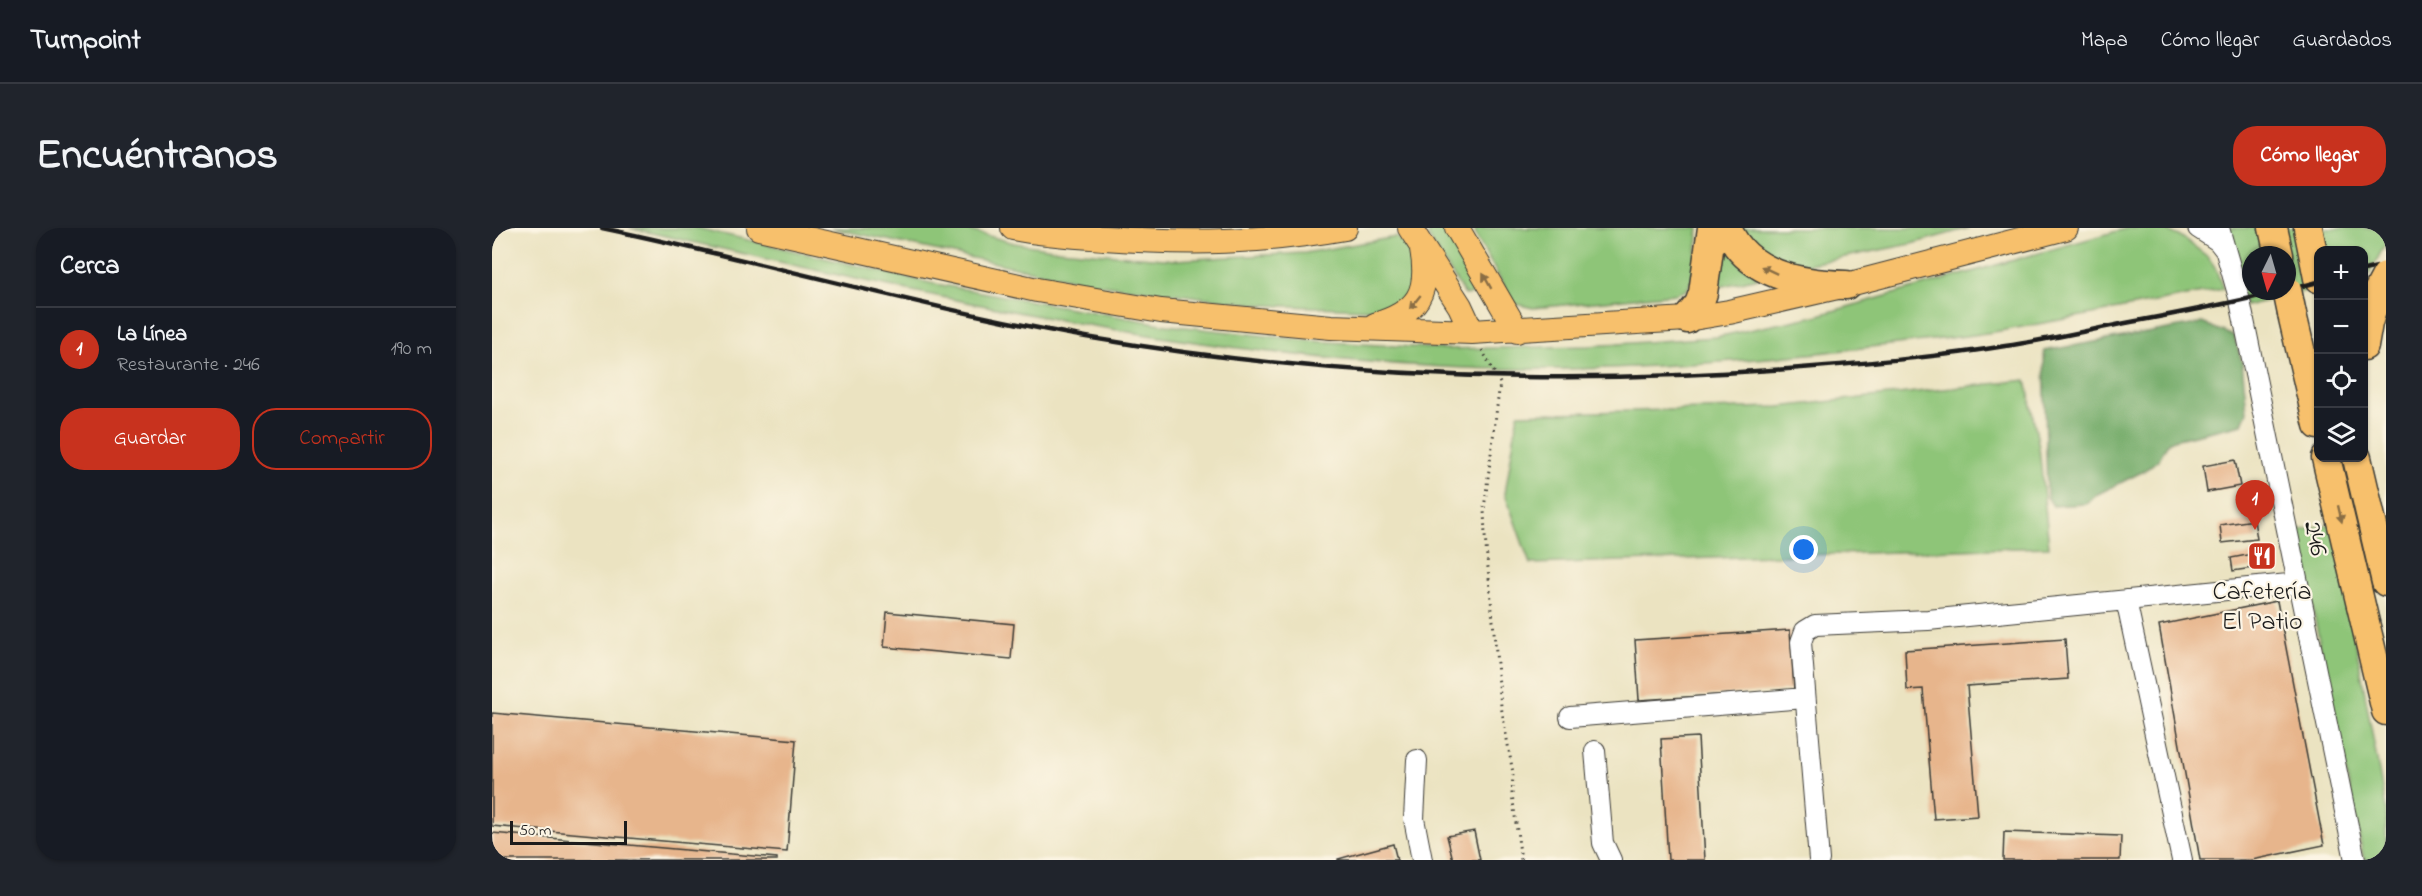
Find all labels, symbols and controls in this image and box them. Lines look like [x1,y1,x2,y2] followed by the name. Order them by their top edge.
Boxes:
[30,21,141,62] text: Turnpoint
[2081,26,2128,56] text: Mapa
[2161,26,2259,56] text: Cómo llegar
[2292,26,2392,56] text: Guardados
[36,126,278,187] text: Encuéntranos
[2233,126,2386,186] button: Cómo llegar
[2242,246,2296,300] north arrow
[2314,246,2368,462] map controls
[2314,246,2368,300] button: +
[60,248,120,286] text: Cerca
[1760,266,1777,275] one-way arrow
[1482,272,1492,289] one-way arrow
[1408,294,1421,310] one-way arrow
[2314,300,2368,354] button: −
[117,319,187,351] text: La Línea
[76,335,83,364] text: 1
[390,335,432,364] text: 190 m
[117,351,260,380] text: Restaurante · 246
[2314,354,2368,408] button: locate
[60,408,240,470] button: Guardar
[252,408,432,470] button: Compartir
[2314,408,2368,462] button: layers
[2236,480,2274,530] pin: 1
[2335,505,2345,524] one-way arrow
[2292,518,2336,560] street label: 246
[1789,535,1818,564] your location
[2246,540,2278,572] restaurant icon: Cafetería El Patio
[2212,574,2312,642] place label: Cafetería El Patio
[510,818,627,846] scale bar
[519,819,551,843] text: 50 m

